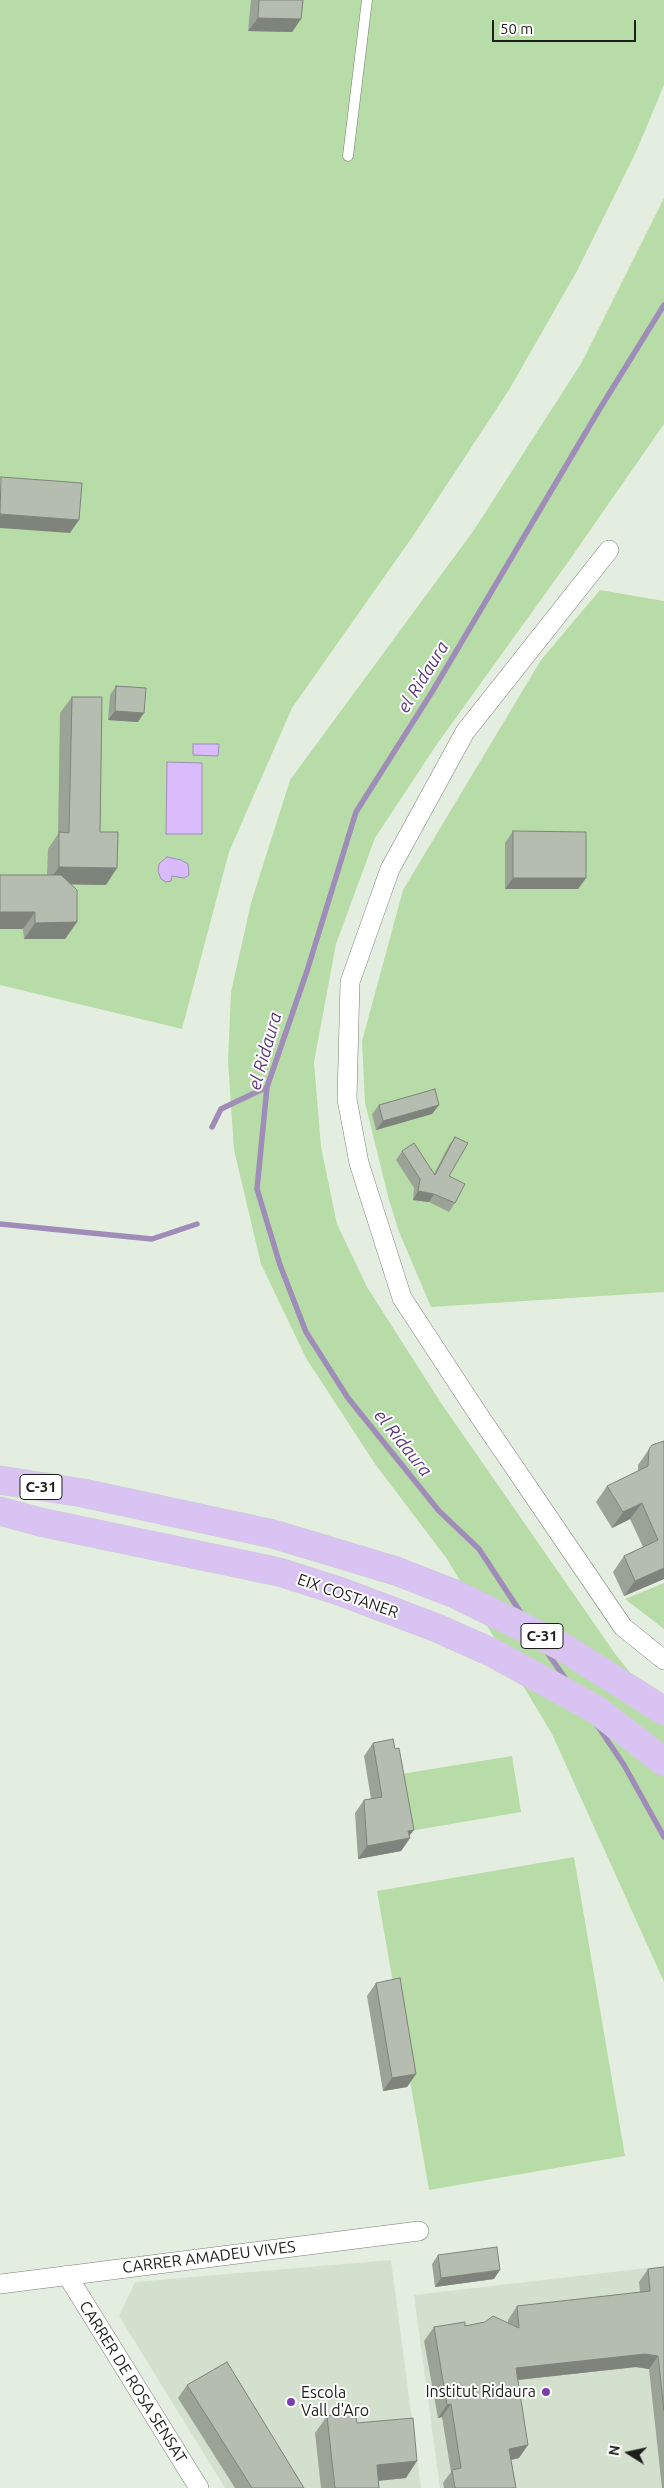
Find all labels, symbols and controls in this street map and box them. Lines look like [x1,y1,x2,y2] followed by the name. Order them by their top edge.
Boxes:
[494,10,638,42] scale bar
[500,20,533,37] text: 50 m
[393,637,453,717] water label: el Ridaura
[244,1010,286,1092] water label: el Ridaura
[370,1405,436,1481] water label: el Ridaura
[20,1474,62,1500] road number: C-31
[295,1570,401,1622] street label: EIX COSTANER
[521,1624,563,1648] road number: C-31
[121,2237,297,2277] street label: CARRER AMADEU VIVES
[75,2297,191,2467] street label: CARRER DE ROSA SENSAT
[425,2382,536,2402] place label: Institut Ridaura
[301,2383,369,2421] place label: Escola Vall d'Aro
[540,2386,552,2398] marker: Institut Ridaura
[285,2396,297,2408] marker: Escola Vall d'Aro
[604,2428,654,2478] north arrow
[605,2444,623,2457] text: N

